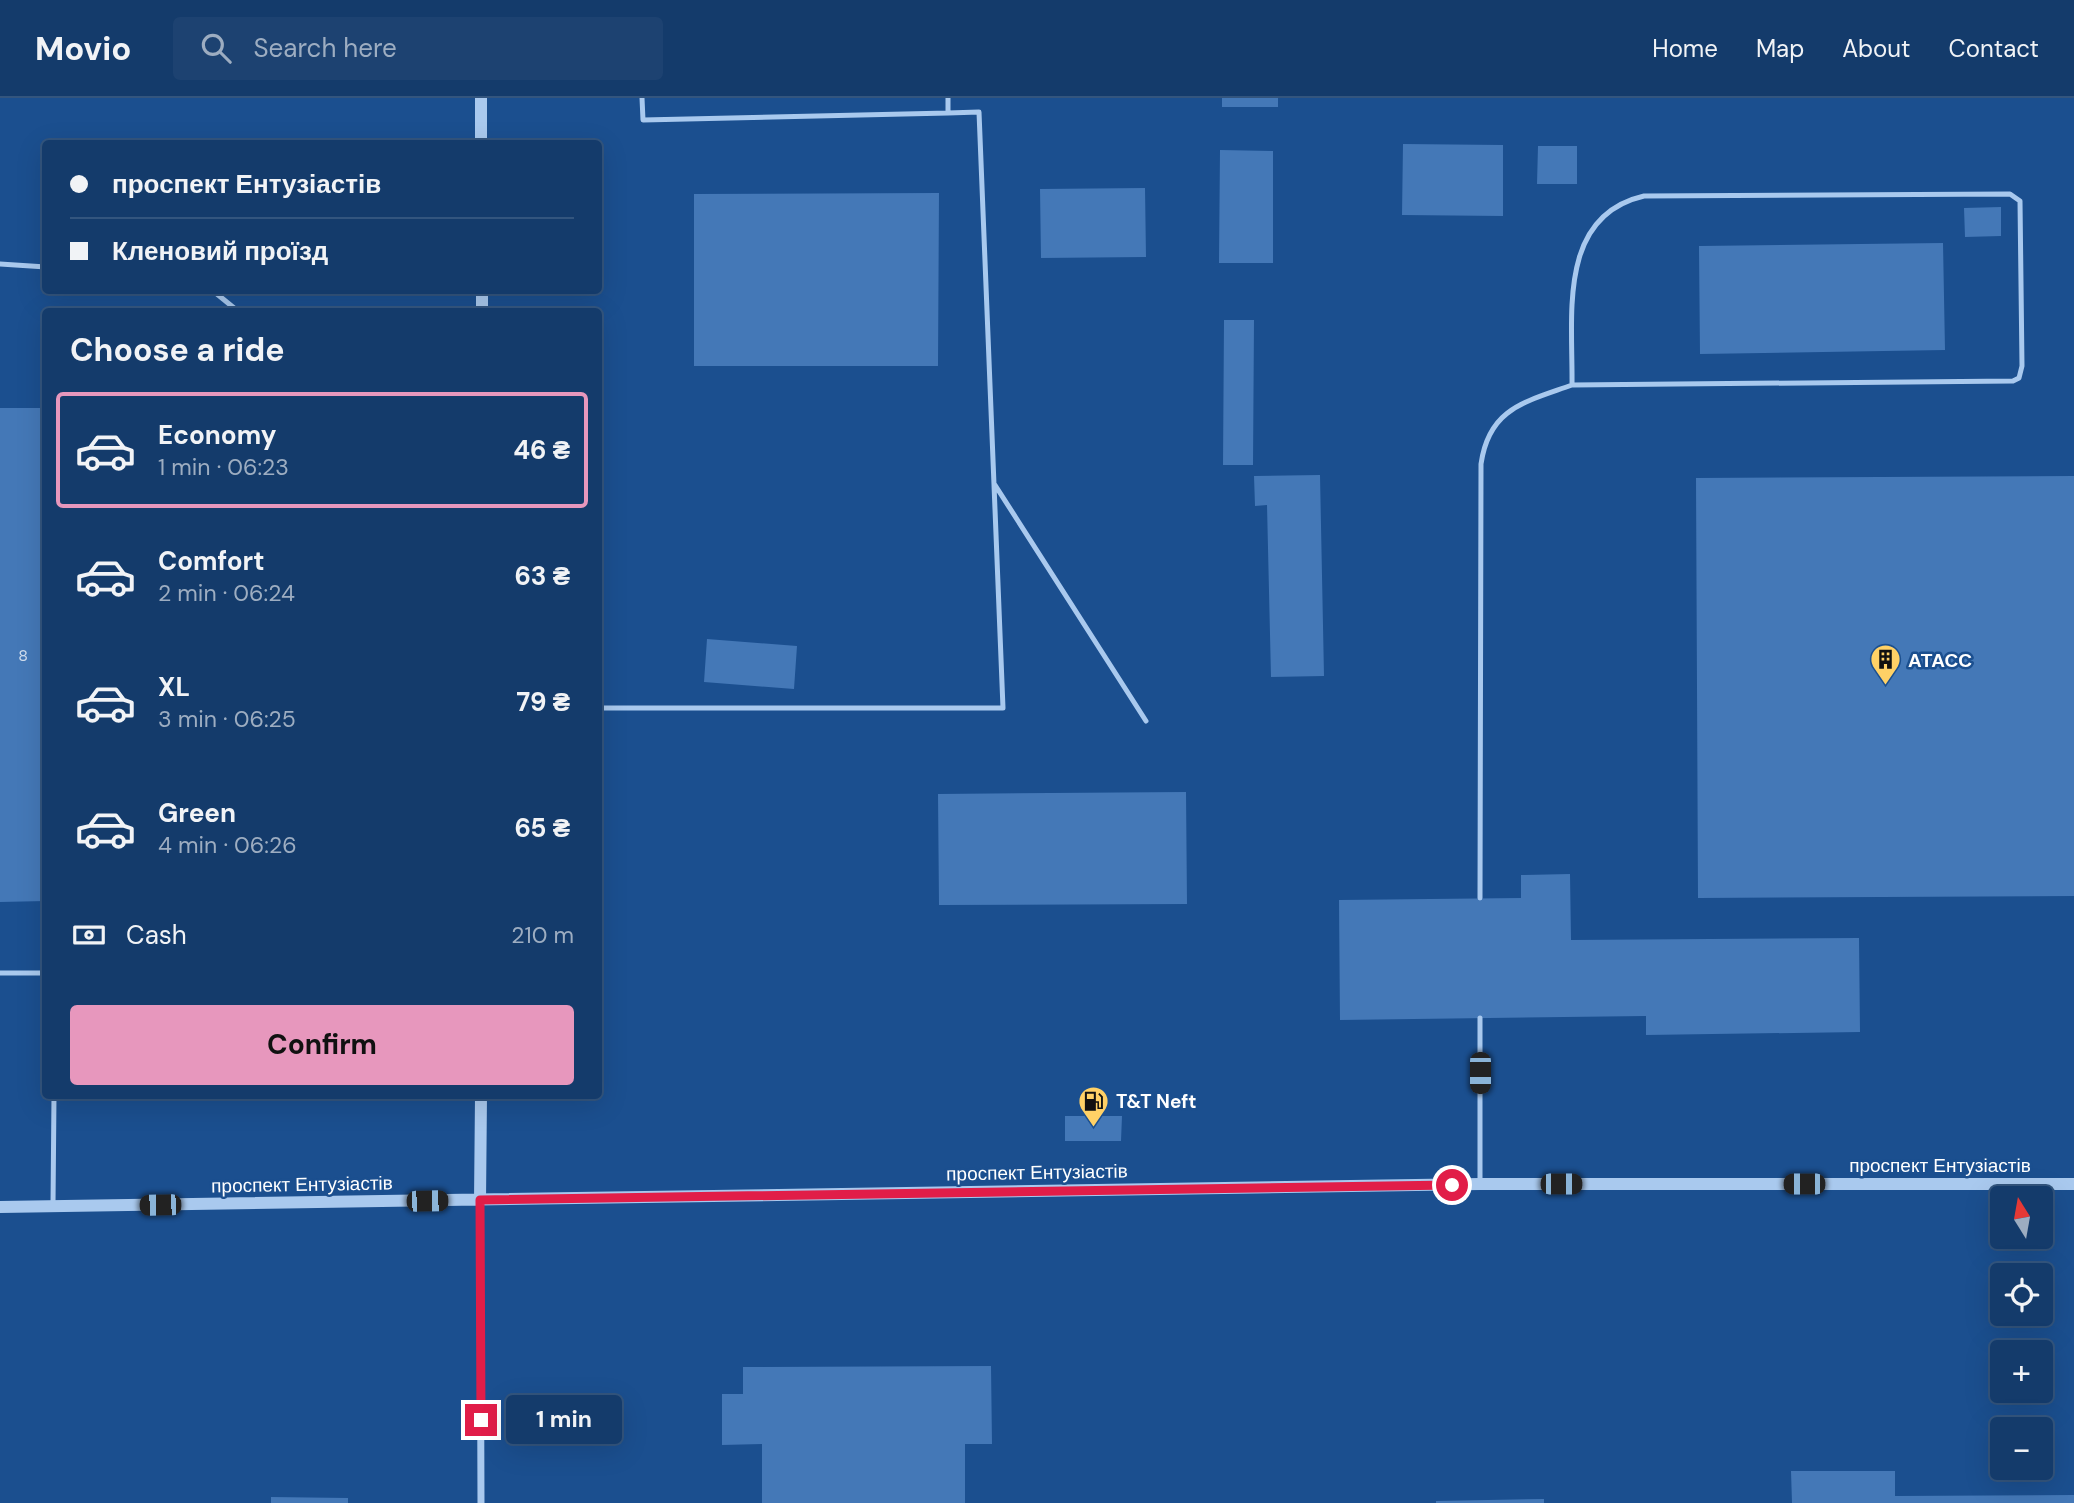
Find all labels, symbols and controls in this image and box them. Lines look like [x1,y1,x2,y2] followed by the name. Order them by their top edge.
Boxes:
[173,17,663,80] search box
[35,27,131,70] text: Movio
[197,29,235,67] icon: search
[253,31,397,65] text: Search here
[1652,33,1718,64] text: Home
[1756,33,1804,64] text: Map
[1842,33,1911,64] text: About
[1949,33,2039,64] text: Contact
[112,167,381,201] text: проспект Ентузіастів
[112,234,328,268] text: Кленовий проїзд
[70,329,285,371] text: Choose a ride
[158,418,276,452] text: Economy
[74,419,137,482] icon: car
[513,433,570,467] text: 46 ₴
[158,452,289,482] text: 1 min · 06:23
[158,544,264,578] text: Comfort
[74,545,137,608] icon: car
[514,559,570,593] text: 63 ₴
[158,578,295,608] text: 2 min · 06:24
[1868,643,1902,687] building icon: АТАСС
[18,645,28,666] house number: 8
[1908,648,1972,673] place label: АТАСС
[158,670,190,704] text: XL
[74,671,137,734] icon: car
[516,685,570,719] text: 79 ₴
[158,704,296,734] text: 3 min · 06:25
[158,796,236,830] text: Green
[74,797,137,860] icon: car
[514,811,570,845] text: 65 ₴
[158,830,297,860] text: 4 min · 06:26
[70,916,108,954] icon: cash
[126,918,187,952] text: Cash
[511,920,574,950] text: 210 m
[70,1005,574,1085] button: Confirm
[1470,1052,1491,1094] car
[1076,1084,1110,1128] fuel station icon: T&T Neft
[1116,1089,1197,1114] place label: T&T Neft
[1849,1153,2031,1178] street label: проспект Ентузіастів
[946,1158,1128,1187] street label: проспект Ентузіастів
[1436,1169,1468,1201] route start
[211,1170,393,1199] street label: проспект Ентузіастів
[1541,1174,1583,1195] car
[1784,1174,1826,1195] car
[1990,1186,2053,1250] north arrow
[1990,1186,2053,1480] map controls
[406,1190,449,1212] car
[139,1194,182,1216] car
[1990,1263,2053,1326] button: locate
[1990,1340,2053,1403] button: +
[505,1396,621,1444] callout: 1 min
[465,1404,497,1436] route end
[536,1404,592,1434] text: 1 min
[1990,1417,2053,1480] button: −

